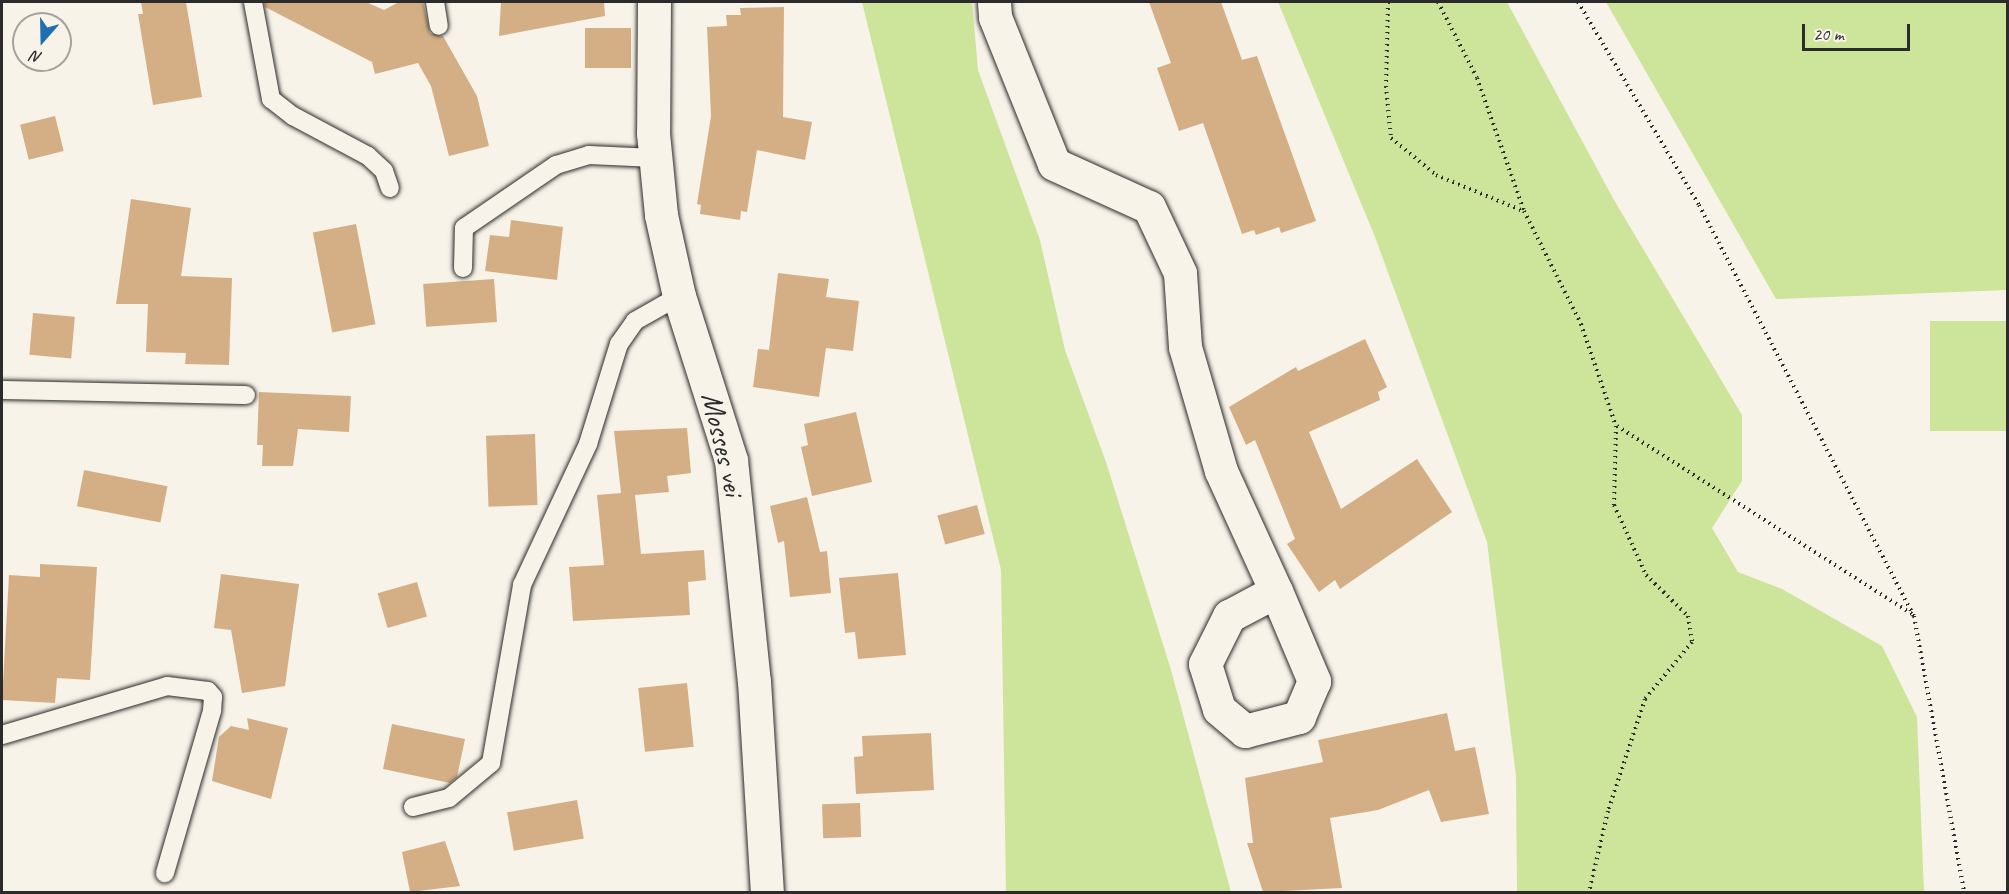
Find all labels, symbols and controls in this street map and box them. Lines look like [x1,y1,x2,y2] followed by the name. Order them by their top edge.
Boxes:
[12,12,72,72] north arrow
[1805,12,1913,50] scale bar
[1813,23,1844,45] text: 20 m
[28,46,45,68] text: N
[694,389,752,499] street label: Mosses vei

